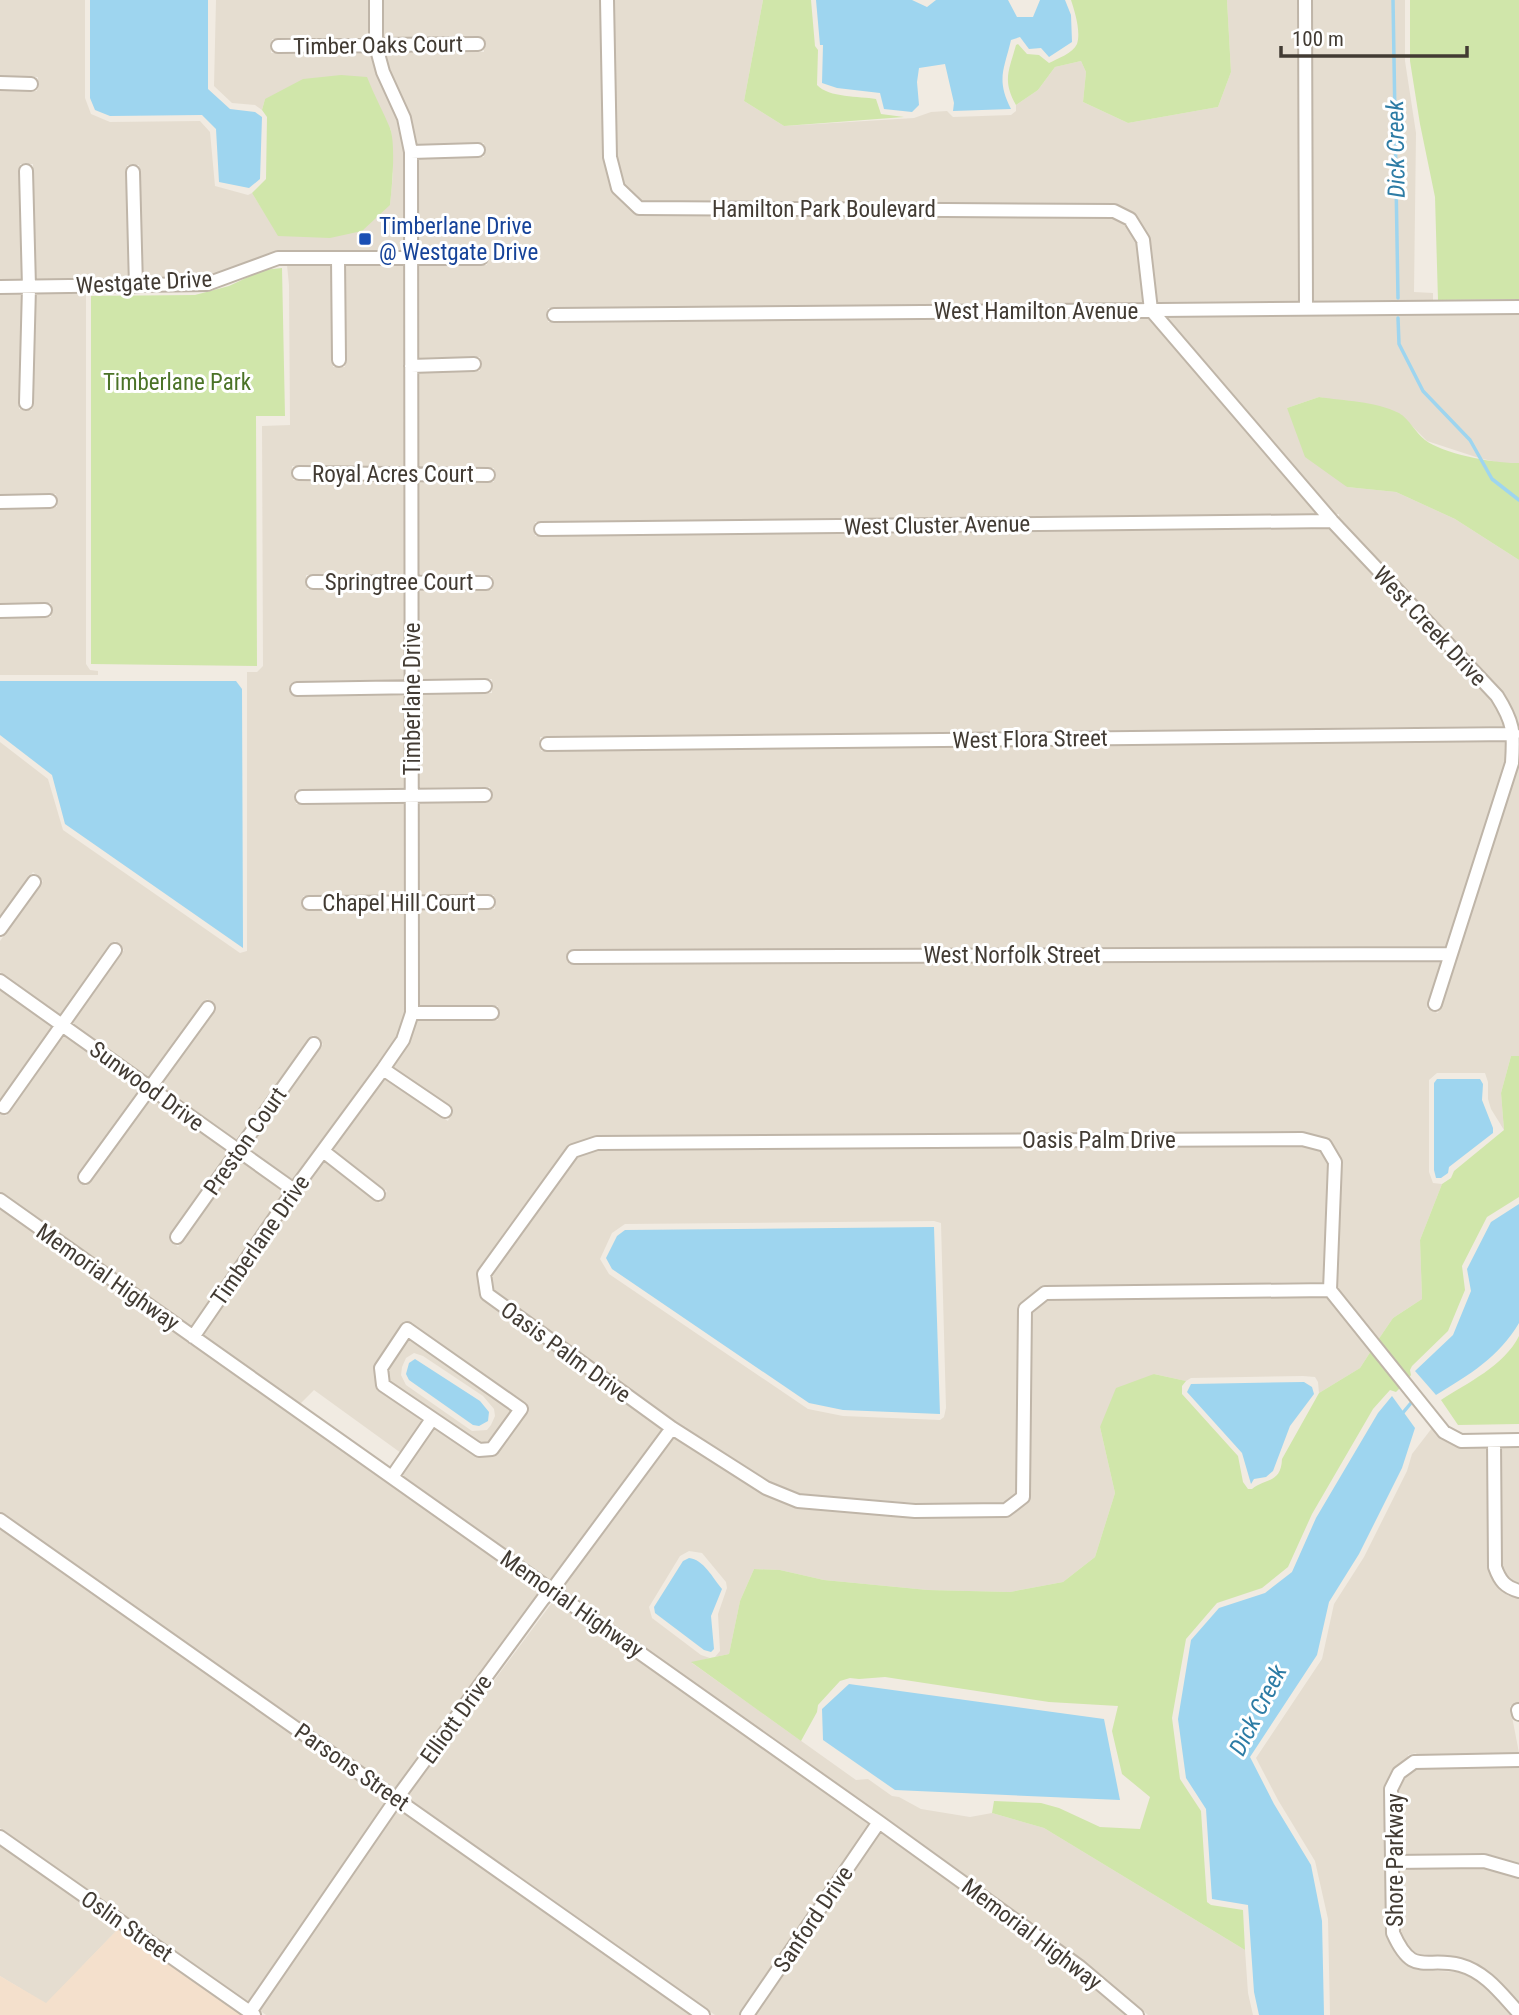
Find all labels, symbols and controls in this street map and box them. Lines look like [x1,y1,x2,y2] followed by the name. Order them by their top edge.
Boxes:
[1281,14,1466,58] scale bar
[1292,27,1344,51] text: 100 m
[293,31,463,60] street label: Timber Oaks Court
[1381,99,1411,198] water label: Dick Creek
[712,196,936,223] street label: Hamilton Park Boulevard
[379,213,538,266] place label: Timberlane Drive @ Westgate Drive
[357,231,373,247] marker: Timberlane Drive @ Westgate Drive
[75,265,213,300] street label: Westgate Drive
[934,298,1138,325] street label: West Hamilton Avenue
[103,369,252,396] park label: Timberlane Park
[312,461,474,488] street label: Royal Acres Court
[844,510,1031,541] street label: West Cluster Avenue
[1367,561,1492,692] street label: West Creek Drive
[325,569,473,596] street label: Springtree Court
[399,622,426,776] street label: Timberlane Drive
[952,725,1108,754] street label: West Flora Street
[322,890,476,917] street label: Chapel Hill Court
[923,942,1101,969] street label: West Norfolk Street
[84,1036,209,1137] street label: Sunwood Drive
[198,1082,292,1200] street label: Preston Court
[1022,1127,1176,1154] street label: Oasis Palm Drive
[205,1170,315,1311] street label: Timberlane Drive
[31,1218,185,1337] street label: Memorial Highway
[496,1296,636,1409] street label: Oasis Palm Drive
[495,1545,649,1664] street label: Memorial Highway
[1223,1660,1293,1760] water label: Dick Creek
[415,1669,498,1769] street label: Elliott Drive
[289,1718,414,1817] street label: Parsons Street
[1382,1793,1409,1927] street label: Shore Parkway
[768,1861,859,1978] street label: Sanford Drive
[956,1873,1107,1996] street label: Memorial Highway
[76,1885,178,1968] street label: Oslin Street

